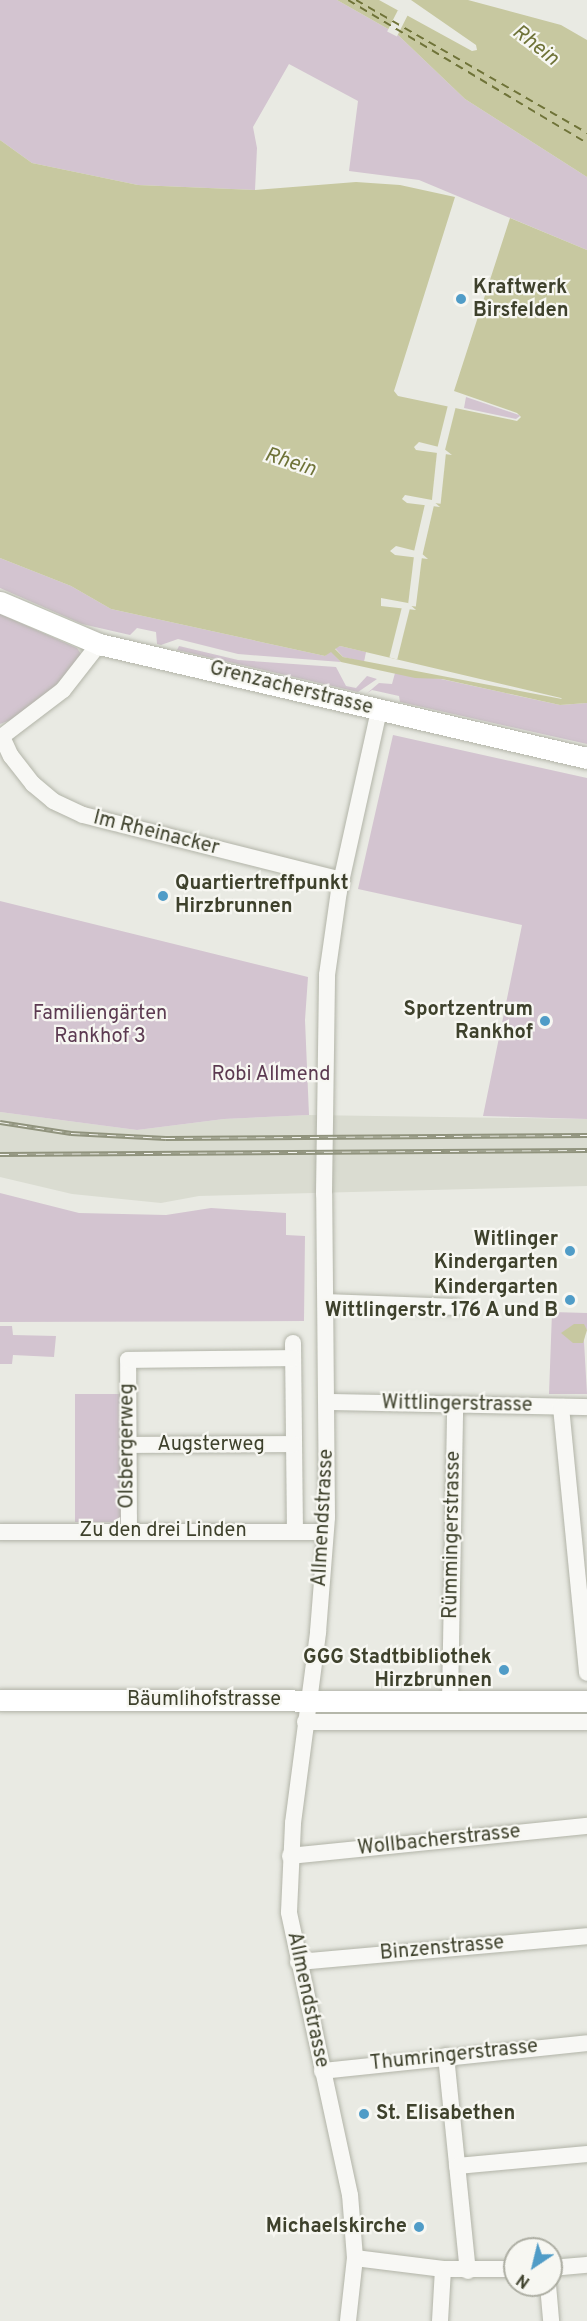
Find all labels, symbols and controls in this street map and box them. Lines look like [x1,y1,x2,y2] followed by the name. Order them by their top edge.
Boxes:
[507,20,563,72] water label: Rhein
[473,276,569,323] place label: Kraftwerk Birsfelden
[454,292,468,306] marker: Kraftwerk Birsfelden
[261,443,319,483] water label: Rhein
[207,657,375,721] street label: Grenzacherstrasse
[91,807,221,861] street label: Im Rheinacker
[175,873,349,920] place label: Quartiertreffpunkt Hirzbrunnen
[156,889,170,903] marker: Quartiertreffpunkt Hirzbrunnen
[404,998,533,1045] place label: Sportzentrum Rankhof
[33,1002,167,1049] park label: Familiengärten Rankhof 3
[538,1014,552,1028] marker: Sportzentrum Rankhof
[211,1063,331,1087] park label: Robi Allmend
[434,1228,558,1275] place label: Witlinger Kindergarten
[563,1244,577,1258] marker: Witlinger Kindergarten
[323,1276,558,1323] place label: Kindergarten Wittlingerstr. 176 A und B
[563,1293,577,1307] marker: Kindergarten Wittlingerstr. 176 A und B
[116,1383,140,1509] street label: Olsbergerweg
[381,1392,533,1418] street label: Wittlingerstrasse
[157,1433,265,1457] street label: Augsterweg
[308,1448,340,1588] street label: Allmendstrasse
[440,1451,466,1619] street label: Rümmingerstrasse
[79,1519,247,1543] street label: Zu den drei Linden
[303,1646,492,1693] place label: GGG Stadtbibliothek Hirzbrunnen
[497,1663,511,1677] marker: GGG Stadtbibliothek Hirzbrunnen
[127,1688,281,1712] street label: Bäumlihofstrasse
[356,1821,522,1861] street label: Wollbacherstrasse
[281,1930,333,2070] street label: Allmendstrasse
[379,1932,505,1966] street label: Binzenstrasse
[369,2035,539,2077] street label: Thumringerstrasse
[376,2102,515,2126] place label: St. Elisabethen
[357,2107,371,2121] marker: St. Elisabethen
[266,2215,407,2239] place label: Michaelskirche
[412,2220,426,2234] marker: Michaelskirche
[503,2237,563,2297] north arrow
[513,2269,534,2292] text: N

